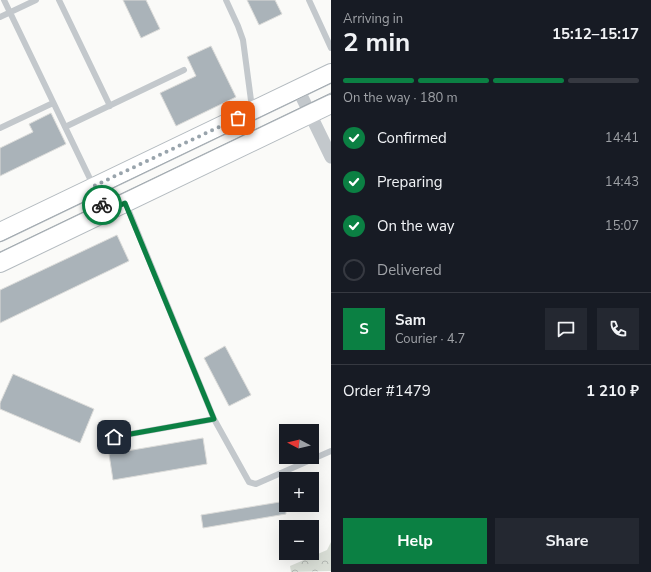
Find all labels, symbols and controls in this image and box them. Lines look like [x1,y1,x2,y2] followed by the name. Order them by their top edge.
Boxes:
[343,10,403,28] text: Arriving in
[552,24,639,44] text: 15:12–15:17
[343,25,410,60] text: 2 min
[343,89,458,107] text: On the way · 180 m
[221,101,255,135] pin
[227,107,249,129] icon: bag
[343,127,365,149] icon: check
[377,128,447,148] text: Confirmed
[605,129,639,147] text: 14:41
[343,171,365,193] icon: check
[377,172,442,192] text: Preparing
[605,173,639,191] text: 14:43
[82,185,122,225] courier
[91,194,113,216] icon: bike
[343,215,365,237] icon: check
[377,216,455,236] text: On the way
[605,217,639,235] text: 15:07
[377,260,442,280] text: Delivered
[545,308,587,350] button: chat
[597,308,639,350] button: phone
[395,310,426,330] text: Sam
[359,319,369,339] text: S
[395,330,465,348] text: Courier · 4.7
[343,381,431,401] text: Order #1479
[586,381,639,401] text: 1 210 ₽
[97,420,131,454] pin
[279,424,319,464] north arrow
[279,424,319,560] map controls
[103,426,125,448] icon: home
[279,472,319,512] button: +
[343,518,487,564] button: Help
[495,518,639,564] button: Share
[279,520,319,560] button: −

